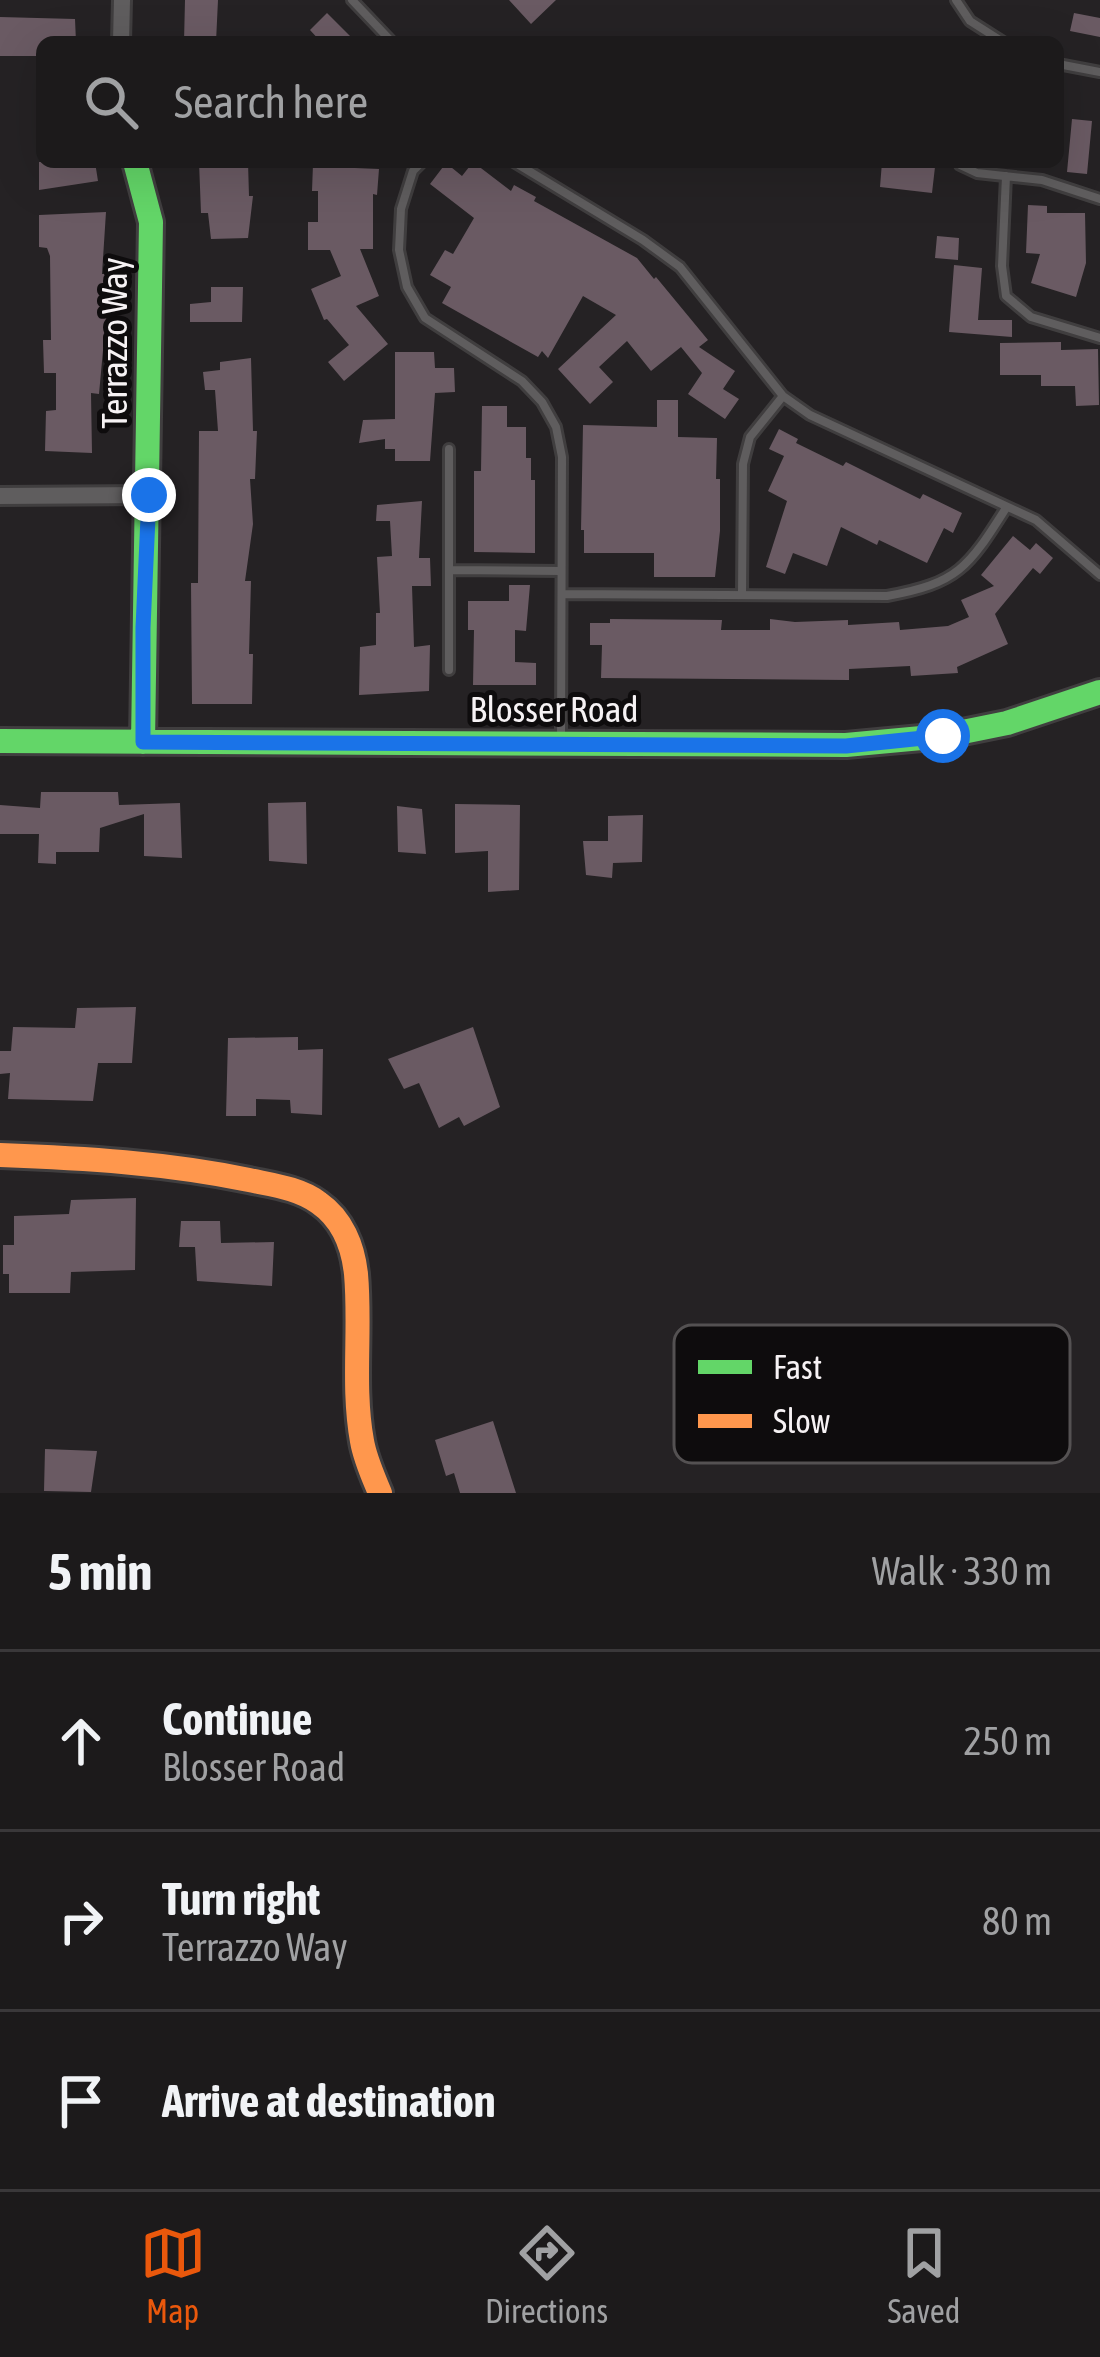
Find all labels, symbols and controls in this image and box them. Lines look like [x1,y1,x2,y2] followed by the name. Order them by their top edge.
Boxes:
[36,36,1064,168] search box
[78,69,144,135] icon: search
[174,76,368,128] text: Search here
[93,257,135,429] street label: Terrazzo Way
[122,468,176,522] route end
[469,688,639,730] street label: Blosser Road
[916,709,970,763] route start
[674,1325,1070,1463] legend
[773,1348,822,1386] text: Fast
[773,1402,830,1440] text: Slow
[48,1542,152,1601] text: 5 min
[872,1549,1052,1593] text: Walk · 330 m
[162,1693,313,1745] text: Continue
[48,1708,114,1774] icon: ahead
[964,1719,1052,1763] text: 250 m
[162,1745,345,1789] text: Blosser Road
[162,1873,320,1925] text: Turn right
[48,1888,114,1954] icon: right
[982,1899,1052,1943] text: 80 m
[162,1925,348,1969] text: Terrazzo Way
[48,2068,114,2134] icon: arrive
[162,2075,496,2127] text: Arrive at destination
[140,2220,206,2330] tab: Map
[485,2220,608,2330] tab: Directions
[887,2220,960,2330] tab: Saved

